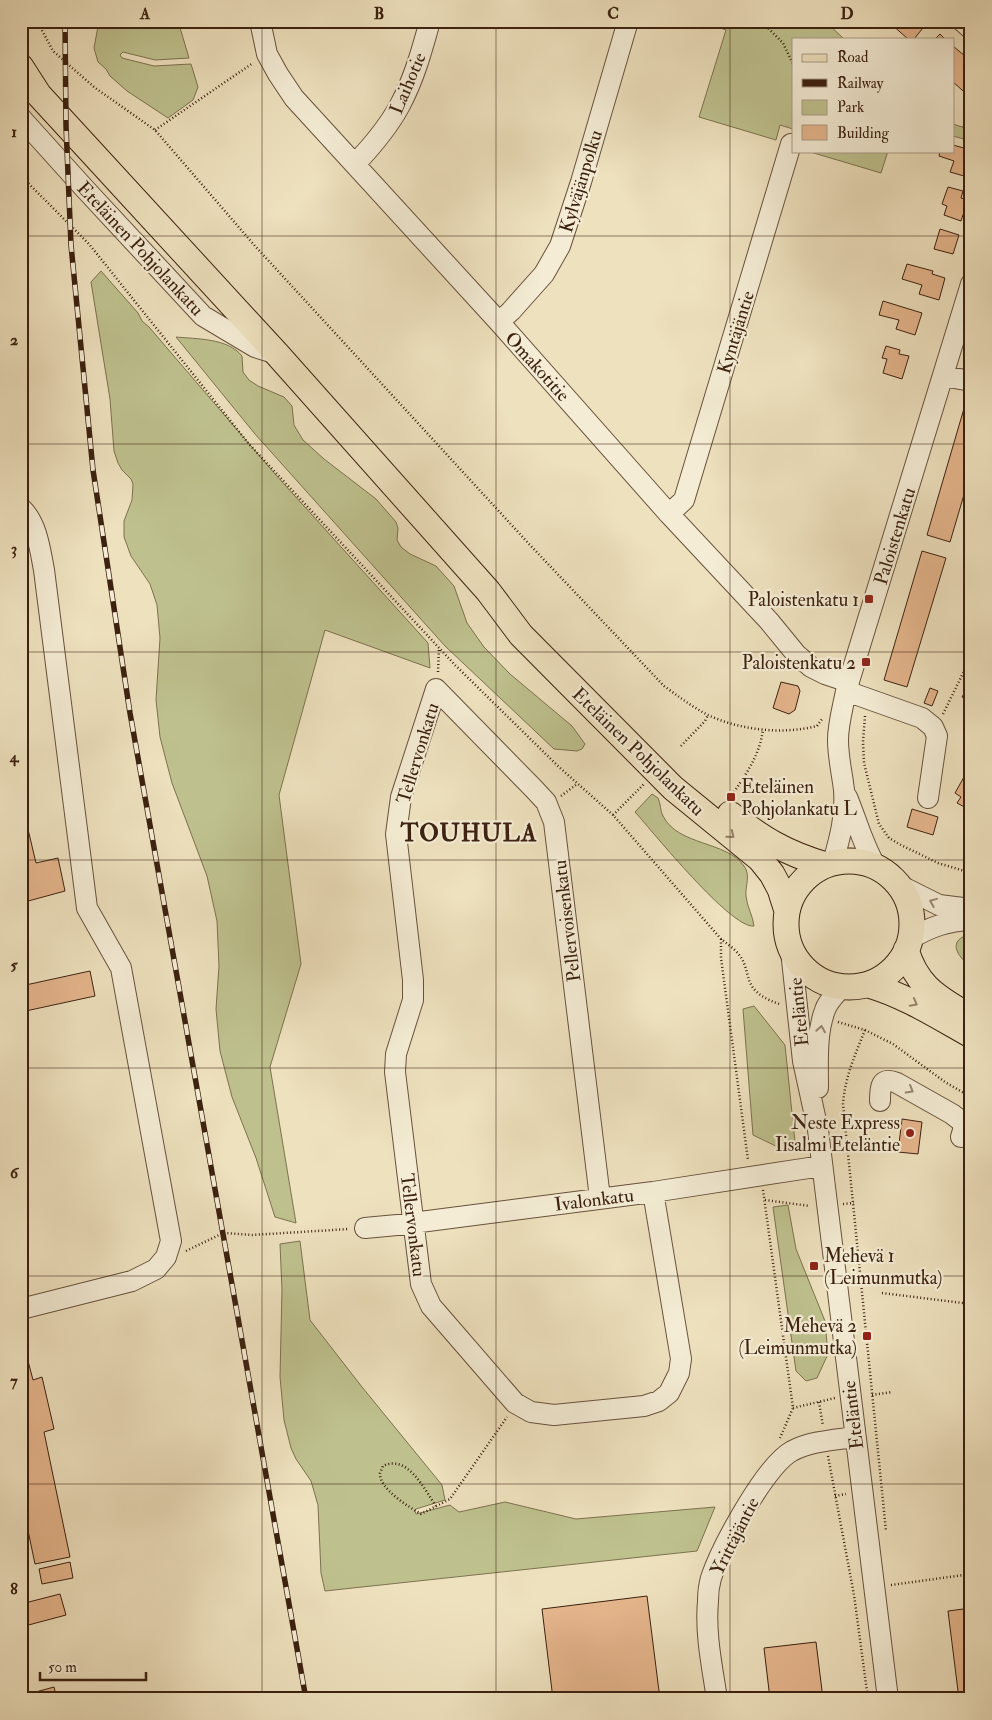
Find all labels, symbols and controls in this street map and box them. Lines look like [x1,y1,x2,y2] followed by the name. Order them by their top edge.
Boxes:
[139,4,151,24] text: A
[374,4,384,24] text: B
[607,4,619,24] text: C
[840,4,854,24] text: D
[792,38,954,152] legend
[837,48,869,67] text: Road
[384,49,432,118] street label: Laihotie
[837,74,884,93] text: Railway
[837,98,864,117] text: Park
[11,122,17,142] text: 1
[837,124,889,143] text: Building
[554,127,609,236] street label: Kylväjänpolku
[72,176,209,321] street label: Eteläinen Pohjolankatu
[712,288,760,377] street label: Kyntäjäntie
[500,327,575,407] street label: Omakotitie
[10,330,18,350] text: 2
[869,485,921,588] street label: Paloistenkatu
[11,539,17,559] text: 3
[748,588,859,612] place label: Paloistenkatu 1
[863,593,875,605] marker: Paloistenkatu 1
[742,651,856,675] place label: Paloistenkatu 2
[860,656,872,668] marker: Paloistenkatu 2
[567,682,710,821] street label: Eteläinen Pohjolankatu
[391,700,445,807] street label: Tellervonkatu
[9,747,20,767] text: 4
[741,775,857,821] place label: Eteläinen Pohjolankatu L
[725,791,737,803] marker: Eteläinen Pohjolankatu L
[399,818,538,849] district label: TOUHULA
[725,830,734,838] one-way arrow
[548,858,586,983] street label: Pellervoisenkatu
[929,898,938,909] one-way arrow
[10,955,18,975] text: 5
[783,976,815,1048] street label: Eteläntie
[909,997,918,1007] one-way arrow
[815,1025,826,1033] one-way arrow
[904,1084,913,1094] one-way arrow
[775,1111,900,1157] place label: Neste Express Iisalmi Eteläntie
[904,1127,916,1139] marker: Neste Express Iisalmi Eteläntie
[10,1163,20,1183] text: 6
[395,1172,431,1278] street label: Tellervonkatu
[553,1183,635,1217] street label: Ivalonkatu
[824,1244,943,1290] place label: Mehevä 1 (Leimunmutka)
[808,1260,820,1272] marker: Mehevä 1 (Leimunmutka)
[738,1314,857,1360] place label: Mehevä 2 (Leimunmutka)
[861,1330,873,1342] marker: Mehevä 2 (Leimunmutka)
[10,1371,18,1391] text: 7
[837,1379,869,1451] street label: Eteläntie
[705,1493,765,1580] street label: Yrittäjäntie
[10,1579,18,1599] text: 8
[40,1650,146,1682] scale bar
[48,1658,77,1677] text: 50 m

